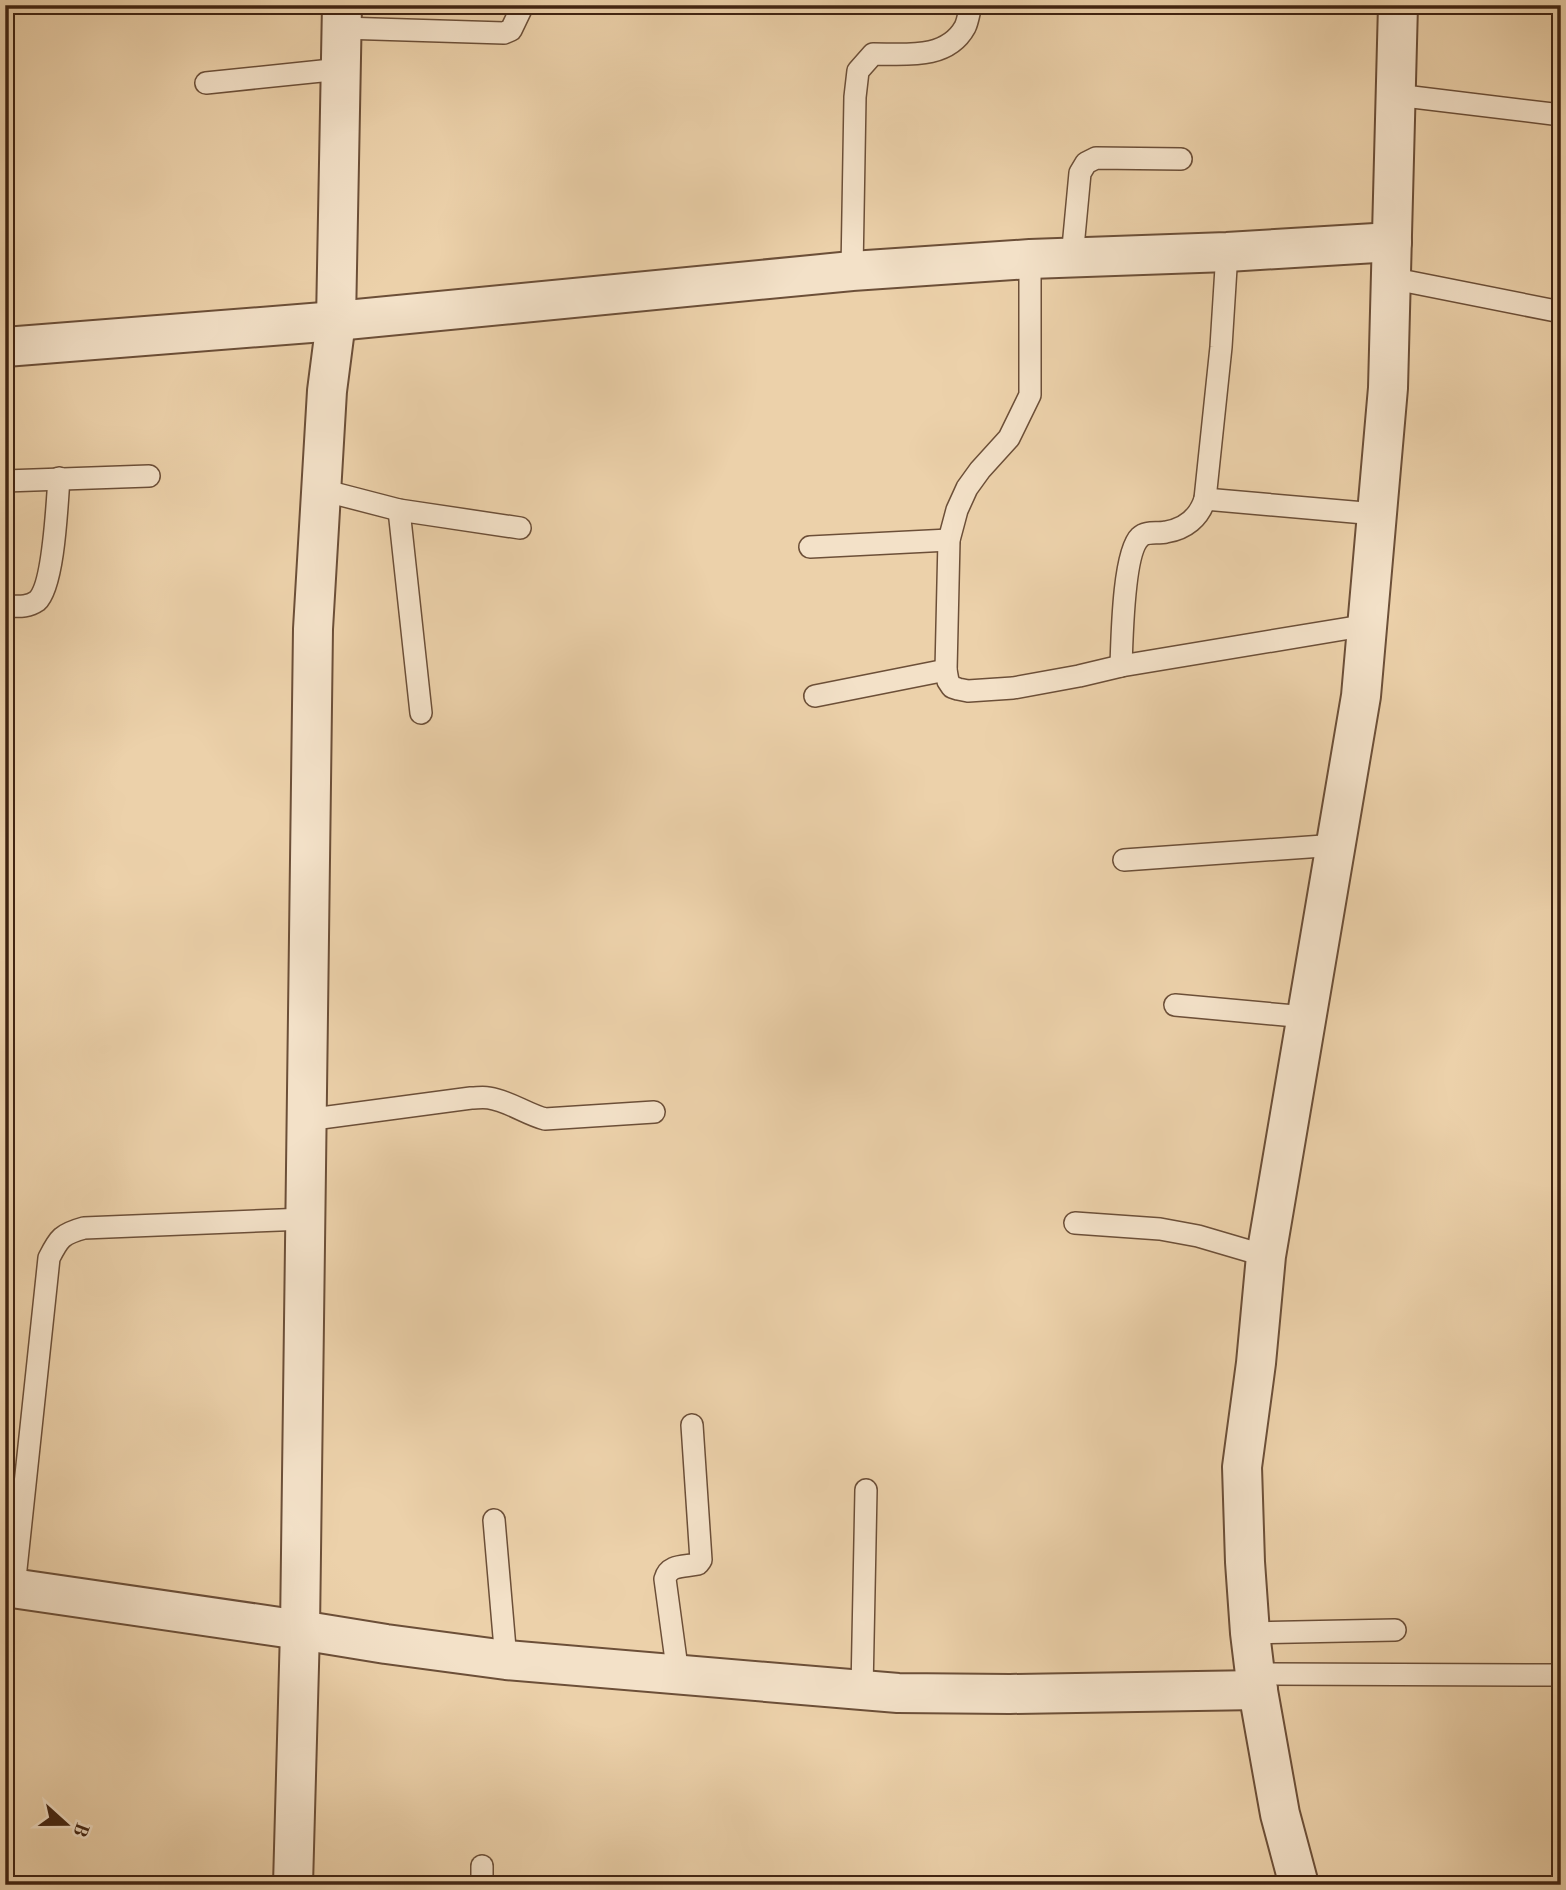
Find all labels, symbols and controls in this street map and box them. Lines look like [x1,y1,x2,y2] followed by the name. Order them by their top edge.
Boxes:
[32,1788,102,1858] north arrow
[68,1819,91,1839] text: B

